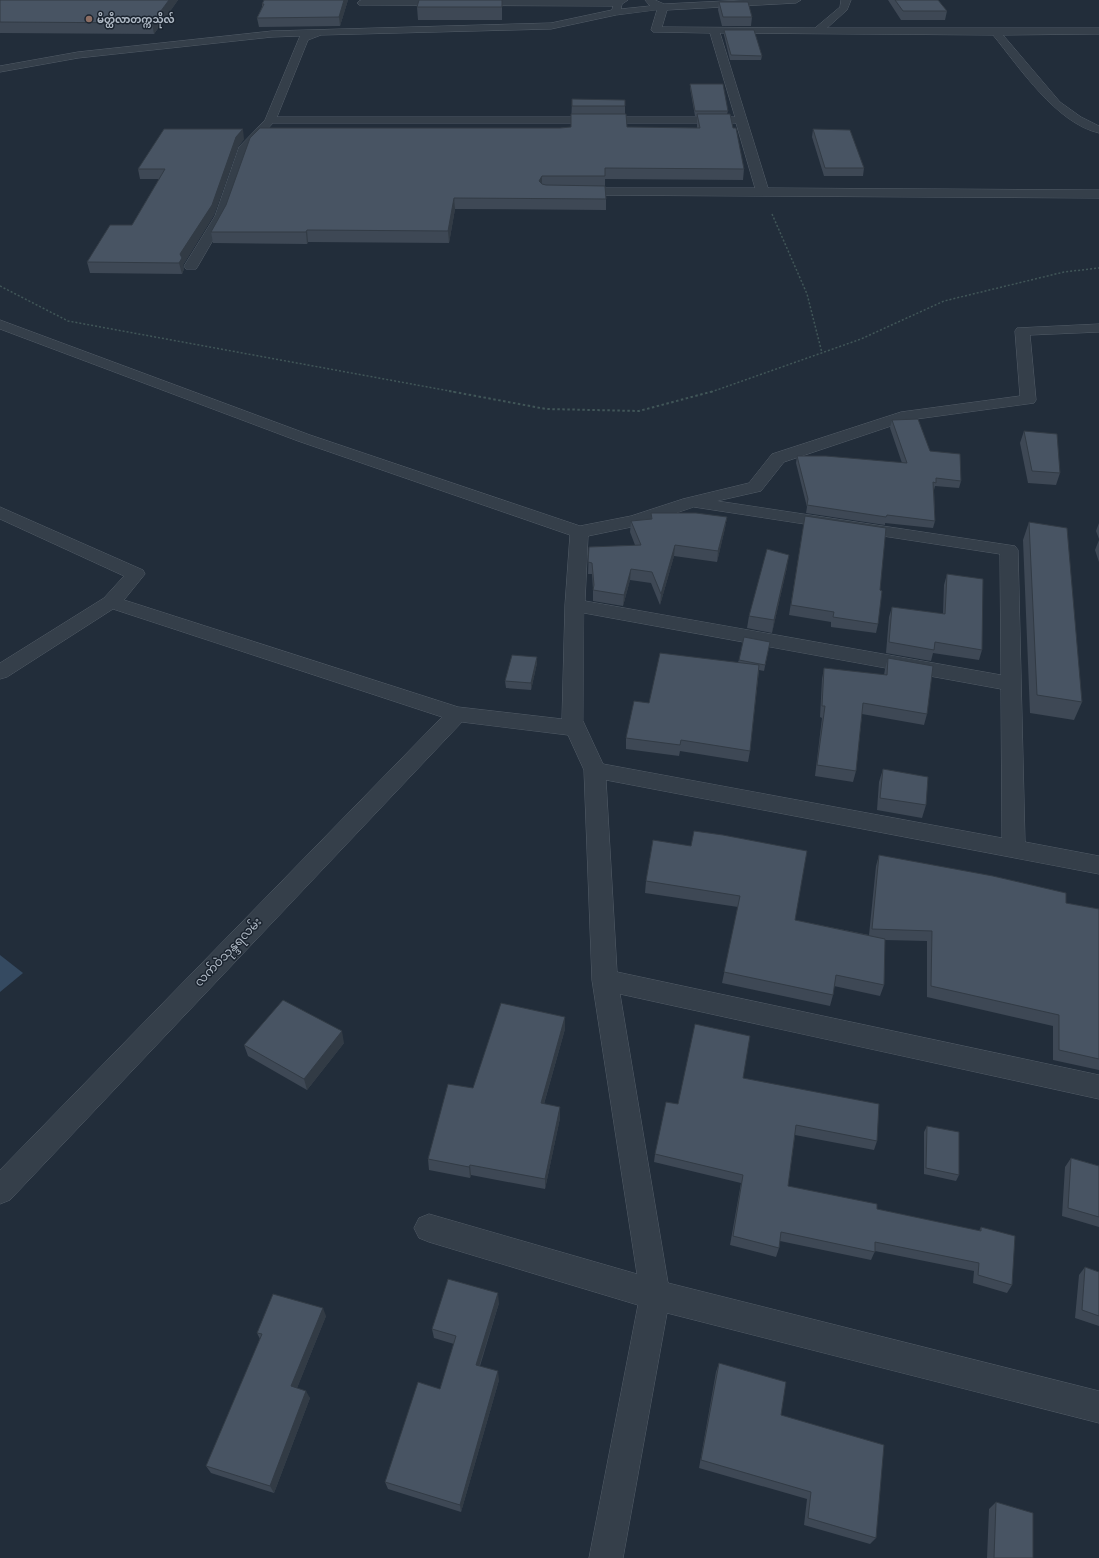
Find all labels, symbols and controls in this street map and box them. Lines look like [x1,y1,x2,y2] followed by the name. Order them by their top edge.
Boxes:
[97,12,175,29] place label: မိတ္ထီလာတက္ကသိုလ်
[84,14,94,24] marker: မိတ္ထီလာတက္ကသိုလ်
[190,913,267,992] street label: လက်ဝဲသုန္ဒရလမ်း

